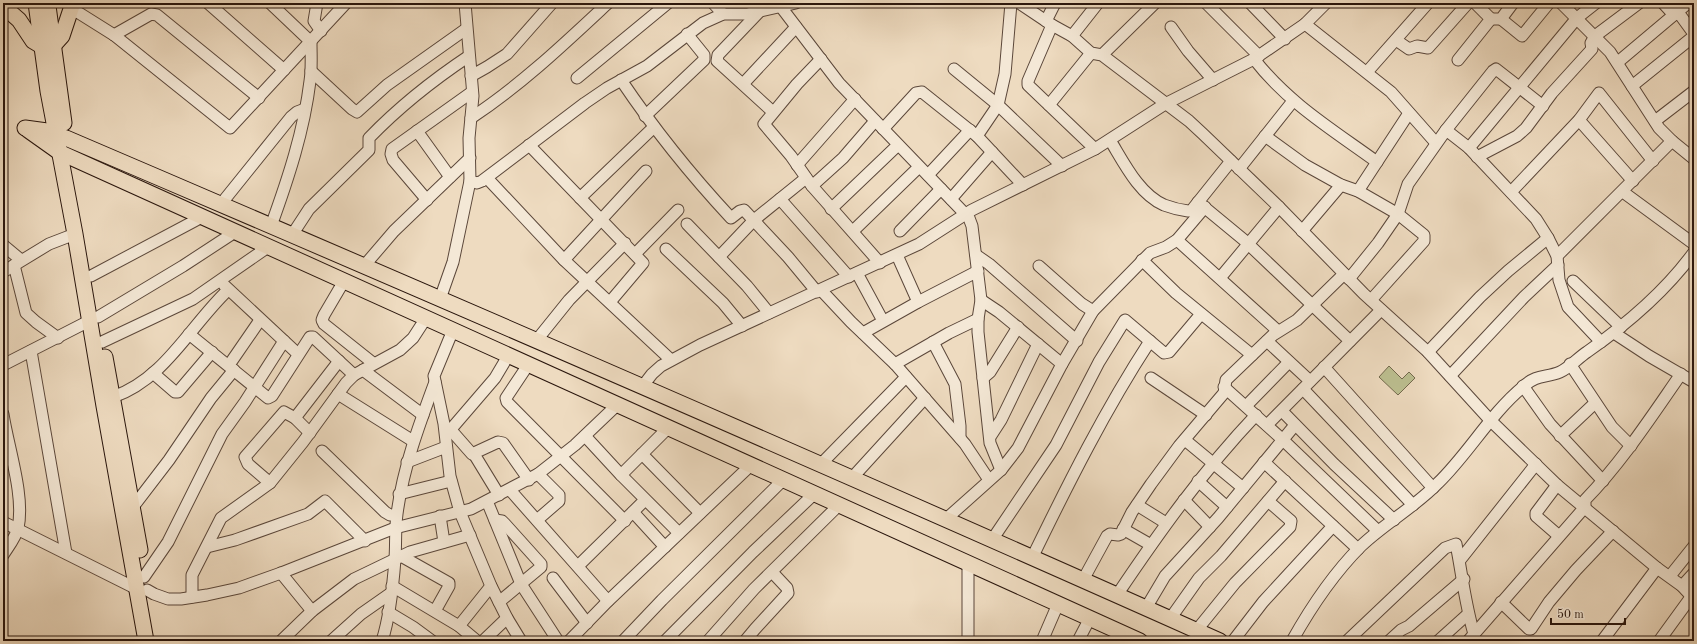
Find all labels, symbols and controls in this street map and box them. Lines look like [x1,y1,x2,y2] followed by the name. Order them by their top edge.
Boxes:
[1551,600,1625,626] scale bar
[1557,608,1584,621] text: 50 m

